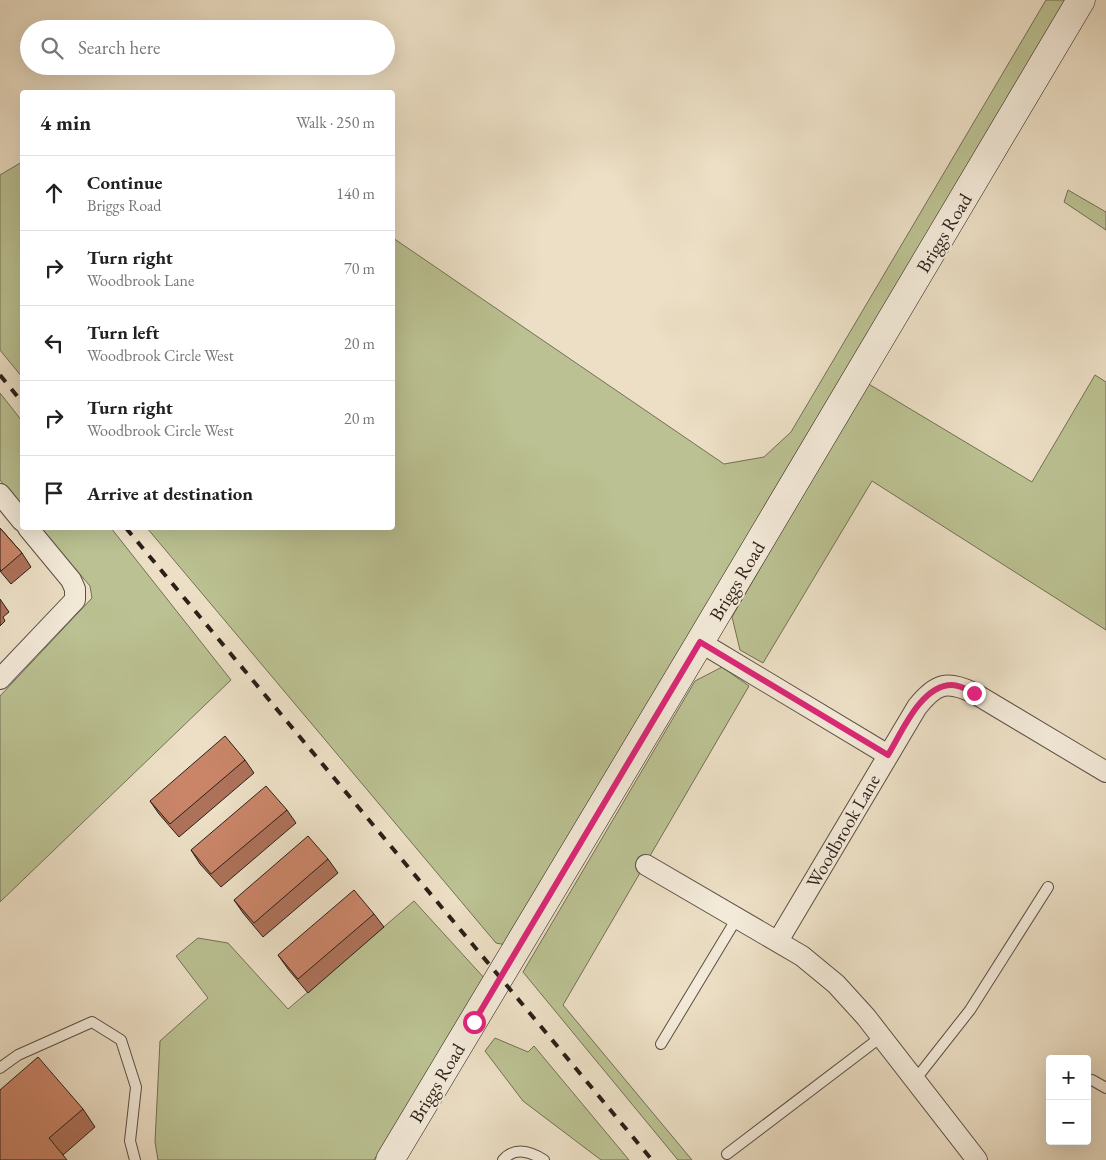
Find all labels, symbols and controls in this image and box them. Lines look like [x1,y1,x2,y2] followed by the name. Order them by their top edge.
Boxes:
[20,20,395,75] search box
[38,34,66,62] icon: search
[78,35,160,60] text: Search here
[40,109,91,136] text: 4 min
[296,112,375,133] text: Walk · 250 m
[87,170,162,195] text: Continue
[40,179,68,207] icon: ahead
[336,183,375,204] text: 140 m
[911,188,978,277] street label: Briggs Road
[87,195,161,216] text: Briggs Road
[87,245,173,270] text: Turn right
[40,254,68,282] icon: right
[344,258,375,279] text: 70 m
[87,270,194,291] text: Woodbrook Lane
[87,320,159,345] text: Turn left
[40,329,68,357] icon: left
[344,333,375,354] text: 20 m
[87,345,234,366] text: Woodbrook Circle West
[87,395,173,420] text: Turn right
[40,404,68,432] icon: right
[344,408,375,429] text: 20 m
[87,420,234,441] text: Woodbrook Circle West
[40,479,68,507] icon: arrive
[87,481,253,506] text: Arrive at destination
[704,536,771,625] street label: Briggs Road
[963,682,986,705] route end
[800,770,886,892] street label: Woodbrook Lane
[463,1011,486,1034] route start
[404,1038,471,1127] street label: Briggs Road
[1046,1055,1091,1145] map controls
[1046,1055,1091,1100] button: +
[1046,1100,1091,1145] button: −

